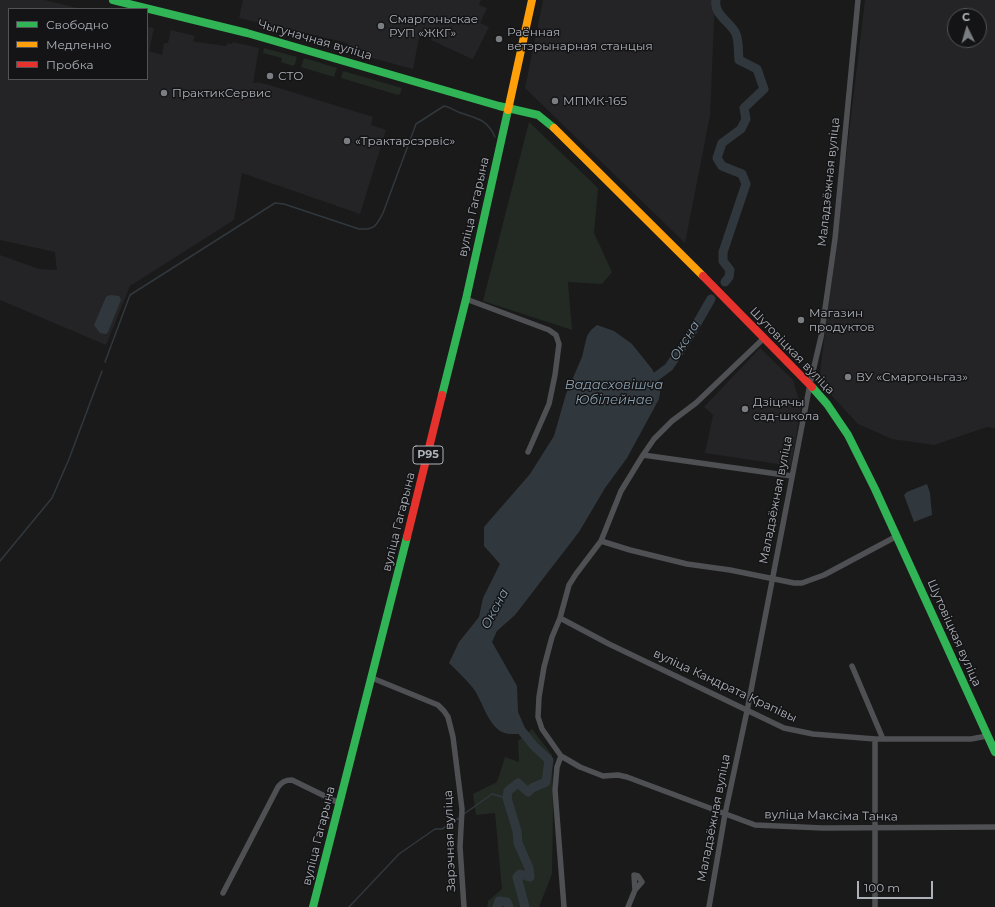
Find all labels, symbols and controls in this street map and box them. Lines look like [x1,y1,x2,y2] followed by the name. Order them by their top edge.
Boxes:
[8,8,148,80] legend
[947,8,987,48] north arrow
[961,10,971,24] text: С
[389,12,478,40] place label: Смаргоньскае РУП «ЖКГ»
[46,17,109,32] text: Свободно
[256,17,374,63] street label: Чыгуначная вуліца
[376,21,386,31] marker: Смаргоньскае РУП «ЖКГ»
[507,25,653,53] place label: Раённая ветэрынарная станцыя
[494,34,504,44] marker: Раённая ветэрынарная станцыя
[46,37,111,52] text: Медленно
[46,57,94,72] text: Пробка
[278,69,304,83] place label: СТО
[265,71,275,81] marker: СТО
[172,86,271,100] place label: ПрактикСервис
[159,88,169,98] marker: ПрактикСервис
[563,94,627,108] place label: МПМК-165
[550,96,560,106] marker: МПМК-165
[815,117,843,247] street label: Маладзёжная вуліца
[355,134,455,148] place label: «Трактарсэрвіс»
[342,136,352,146] marker: «Трактарсэрвіс»
[456,156,492,258] street label: вуліца Гагарына
[747,304,837,398] street label: Шутовіцкая вуліца
[809,306,875,334] place label: Магазин продуктов
[796,315,806,325] marker: Магазин продуктов
[667,318,703,364] water label: Оксна
[856,370,968,384] place label: ВУ «Смаргоньгаз»
[843,372,853,382] marker: ВУ «Смаргоньгаз»
[565,377,663,408] water label: Вадасховішча Юбілейнае
[753,395,819,423] place label: Дзіцячы сад-школа
[740,404,750,414] marker: Дзіцячы сад-школа
[757,435,795,565] street label: Маладзёжная вуліца
[413,446,443,464] road number: Р95
[380,471,418,573] street label: вуліца Гагарына
[924,577,984,689] street label: Шутовіцкая вуліца
[478,586,512,632] water label: Оксна
[651,646,799,726] street label: вуліца Кандрата Крапівы
[695,753,733,883] street label: Маладзёжная вуліца
[300,785,338,887] street label: вуліца Гагарына
[441,790,459,892] street label: Зарэчная вуліца
[764,808,898,824] street label: вуліца Максіма Танка
[859,873,935,899] scale bar
[864,880,900,895] text: 100 m

